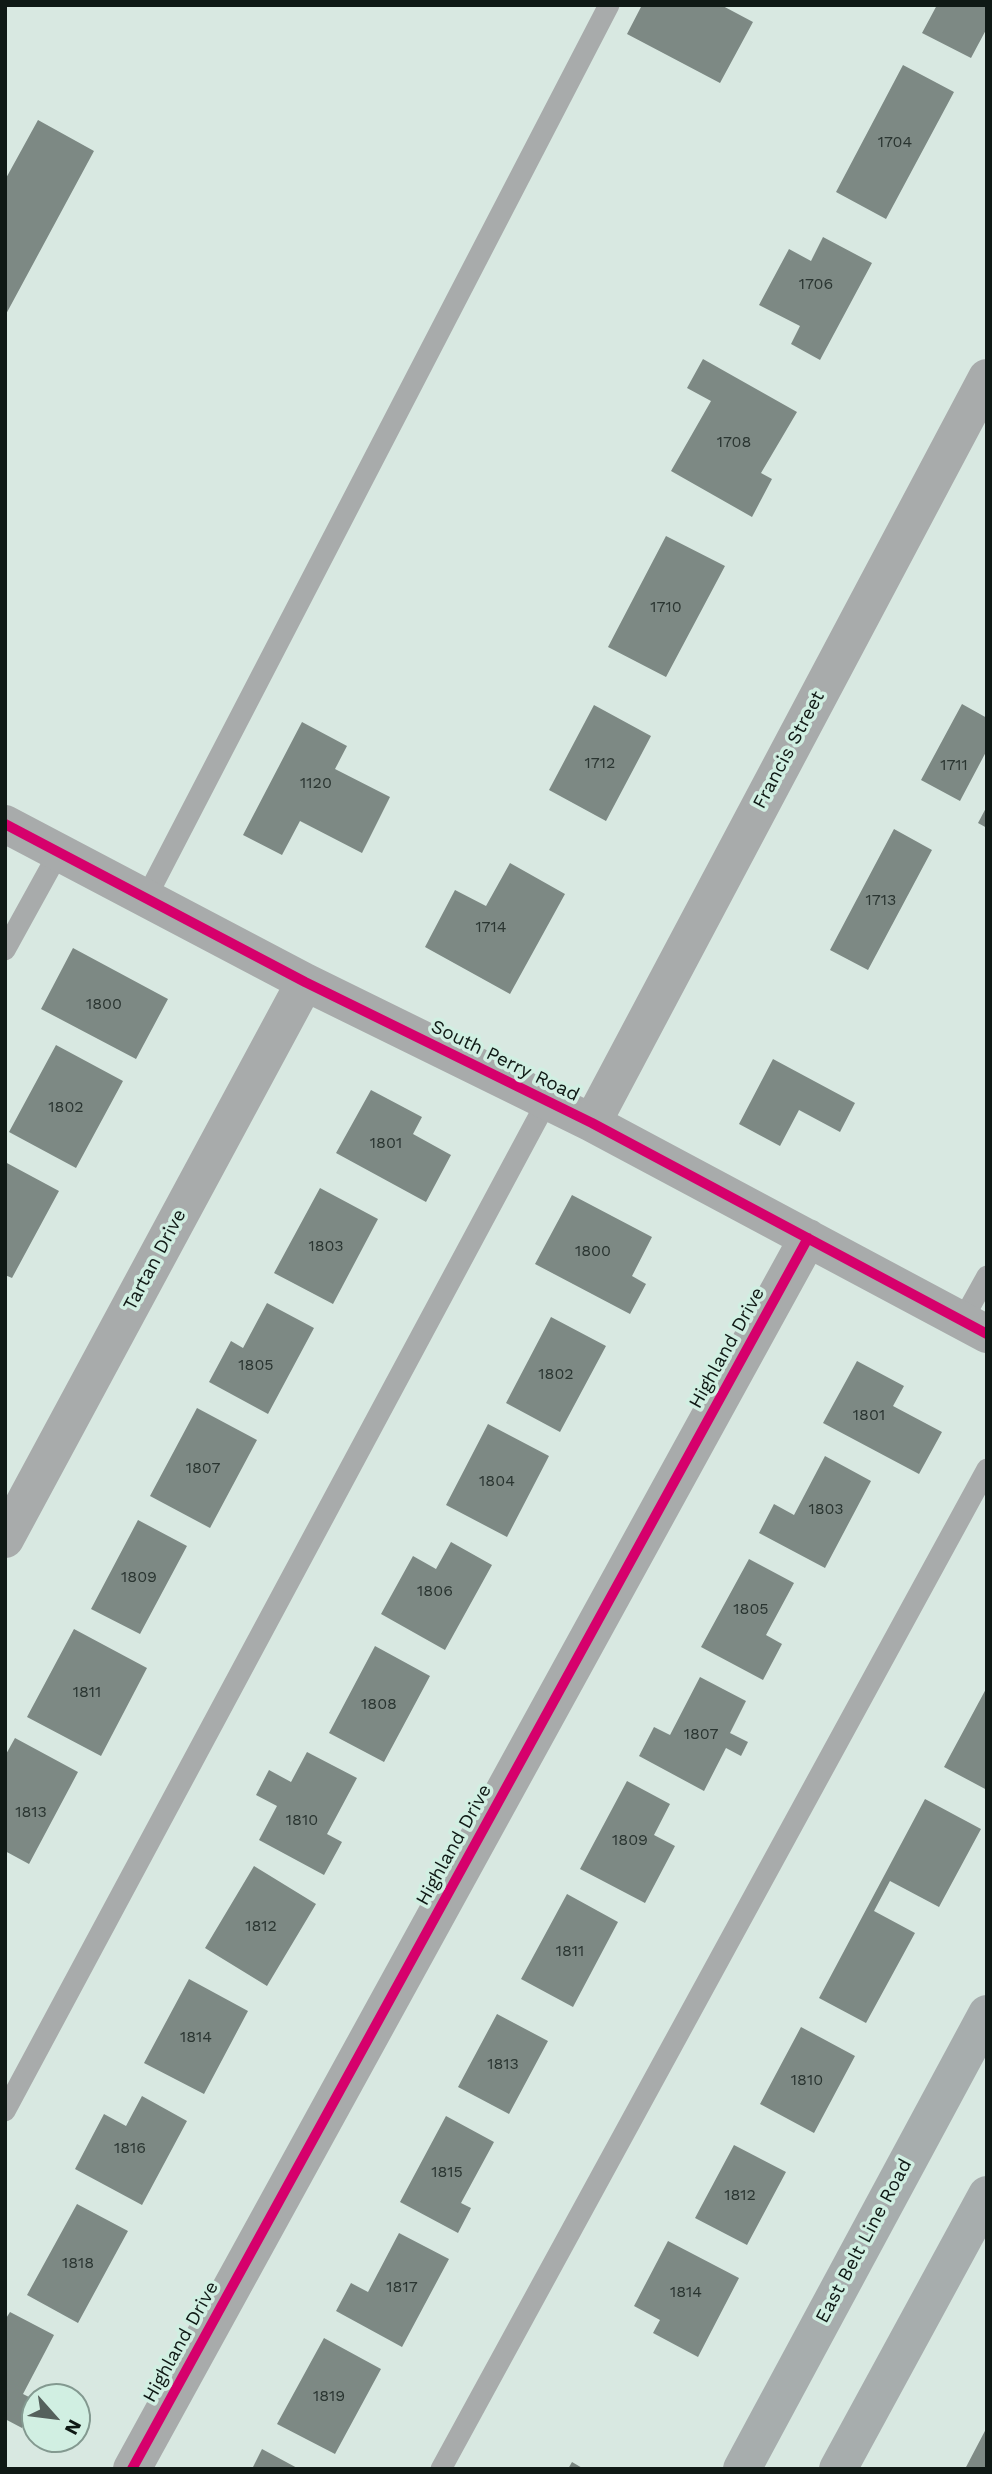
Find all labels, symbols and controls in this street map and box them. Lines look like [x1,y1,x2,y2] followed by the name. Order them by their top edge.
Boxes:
[878,132,912,152] house number: 1704
[799,274,833,294] house number: 1706
[717,432,751,452] house number: 1708
[650,597,682,617] house number: 1710
[748,687,830,813] street label: Francis Street
[585,753,615,773] house number: 1712
[940,755,968,775] house number: 1711
[300,773,332,793] house number: 1120
[866,890,896,910] house number: 1713
[475,917,507,937] house number: 1714
[86,994,122,1014] house number: 1800
[427,1015,583,1107] street label: South Perry Road
[48,1097,84,1117] house number: 1802
[370,1133,402,1153] house number: 1801
[119,1205,191,1315] street label: Tartan Drive
[308,1236,344,1256] house number: 1803
[575,1241,611,1261] house number: 1800
[684,1284,770,1412] street label: Highland Drive
[238,1355,274,1375] house number: 1805
[538,1364,574,1384] house number: 1802
[853,1405,885,1425] house number: 1801
[186,1458,220,1478] house number: 1807
[479,1471,515,1491] house number: 1804
[808,1499,844,1519] house number: 1803
[121,1567,157,1587] house number: 1809
[417,1581,453,1601] house number: 1806
[733,1599,769,1619] house number: 1805
[73,1682,101,1702] house number: 1811
[361,1694,397,1714] house number: 1808
[684,1724,718,1744] house number: 1807
[411,1781,497,1909] street label: Highland Drive
[15,1802,47,1822] house number: 1813
[286,1810,318,1830] house number: 1810
[612,1830,648,1850] house number: 1809
[245,1916,277,1936] house number: 1812
[556,1941,584,1961] house number: 1811
[180,2027,212,2047] house number: 1814
[487,2054,519,2074] house number: 1813
[791,2070,823,2090] house number: 1810
[114,2138,146,2158] house number: 1816
[811,2155,917,2327] street label: East Belt Line Road
[431,2162,463,2182] house number: 1815
[724,2185,756,2205] house number: 1812
[62,2253,94,2273] house number: 1818
[386,2277,418,2297] house number: 1817
[138,2278,224,2406] street label: Highland Drive
[670,2282,702,2302] house number: 1814
[21,2383,91,2453] north arrow
[313,2386,345,2406] house number: 1819
[60,2416,87,2439] text: N

